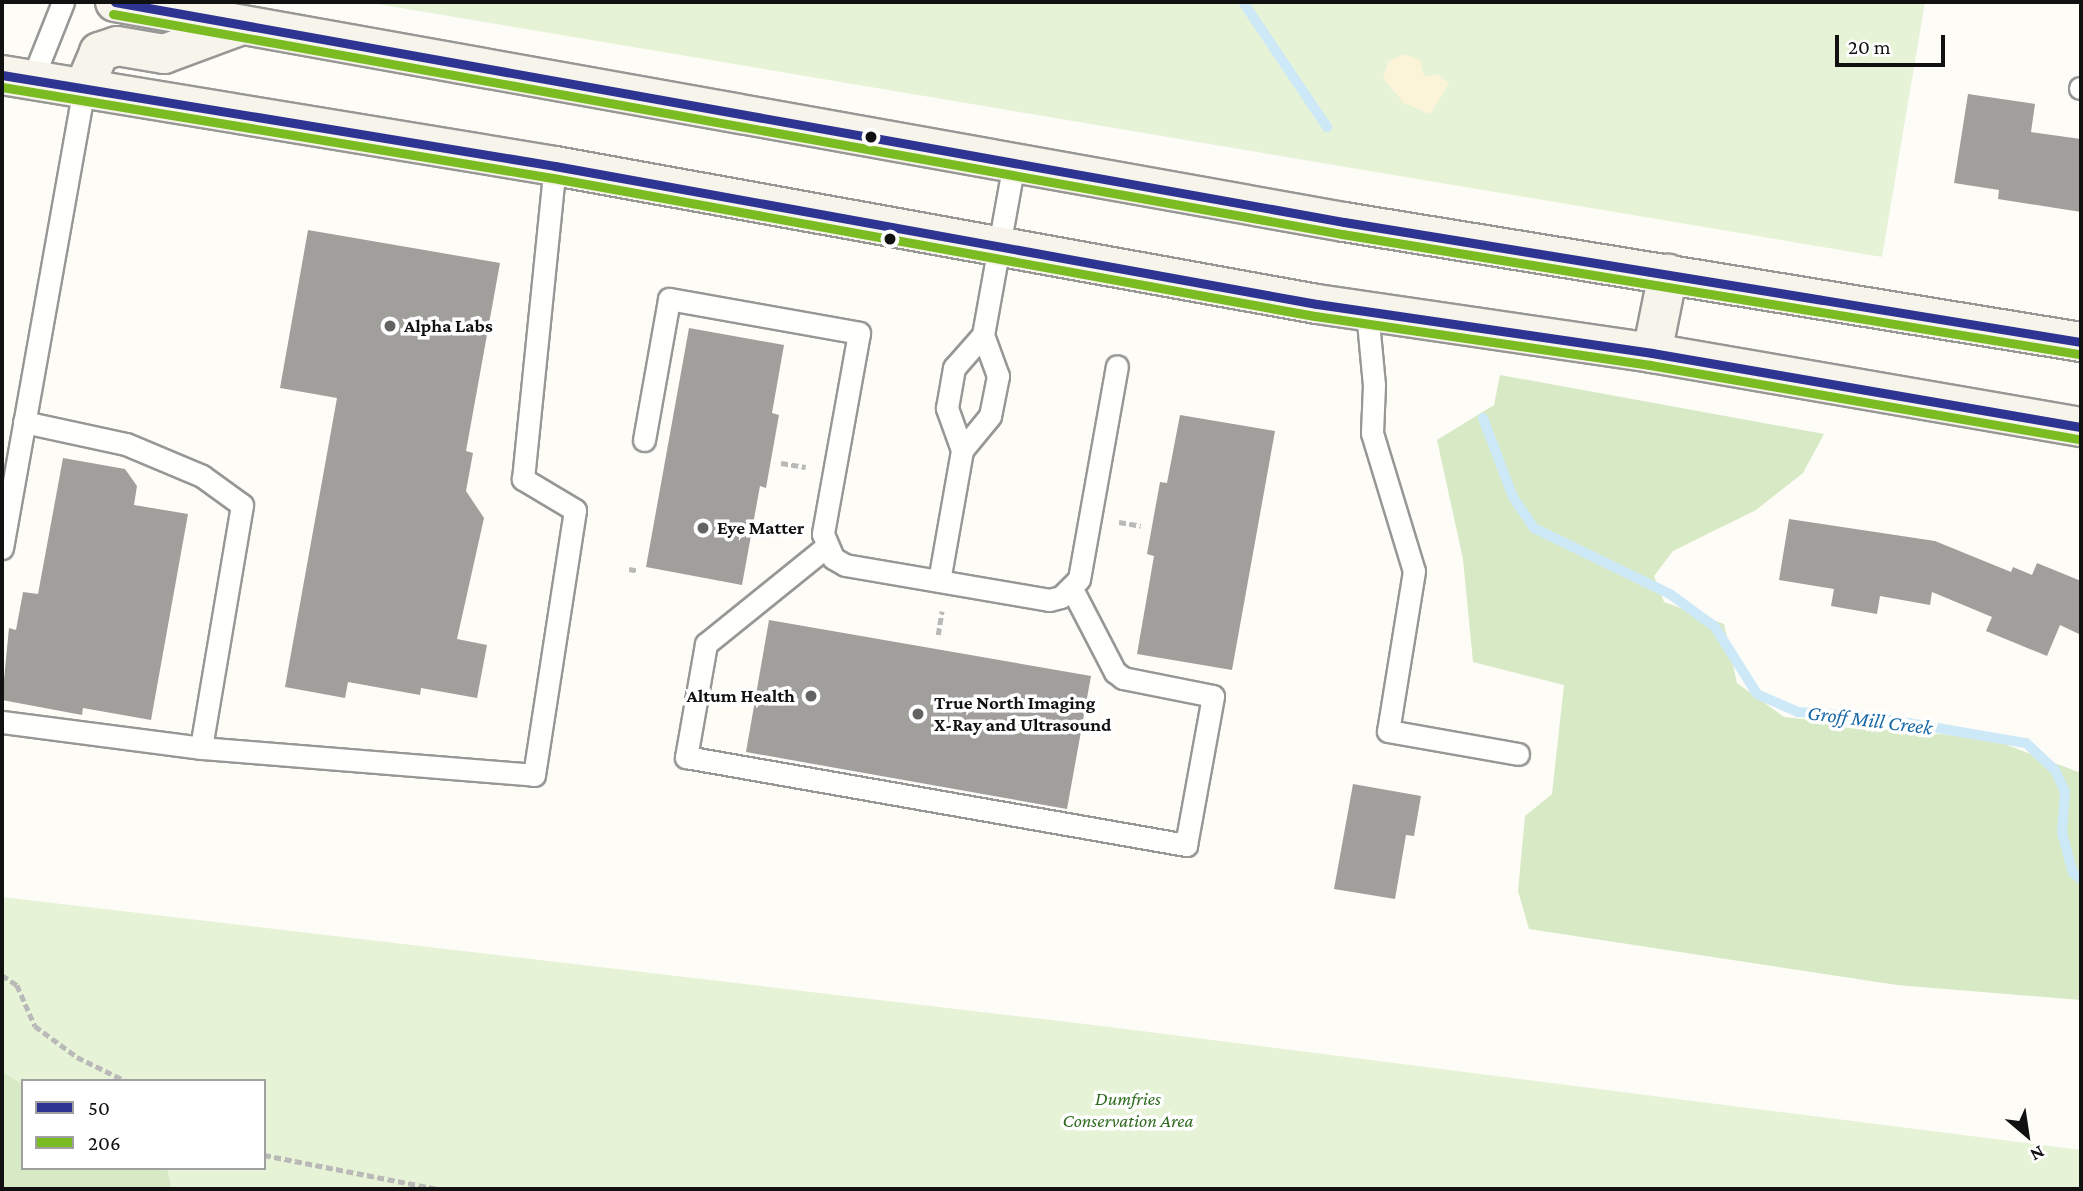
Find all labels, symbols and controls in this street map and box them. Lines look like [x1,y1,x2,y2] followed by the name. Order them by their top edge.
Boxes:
[1838,21,1948,65] scale bar
[1848,35,1891,59] text: 20 m
[864,130,878,144] unlabelled marker
[883,232,897,246] unlabelled marker
[404,315,493,337] place label: Alpha Labs
[382,318,398,334] marker: Alpha Labs
[717,517,804,539] place label: Eye Matter
[695,520,711,536] marker: Eye Matter
[686,685,795,707] place label: Altum Health
[801,686,821,706] marker: Altum Health
[934,692,1111,736] place label: True North Imaging X-Ray and Ultrasound
[1806,700,1934,740] water label: Groff Mill Creek
[908,704,928,724] marker: True North Imaging X-Ray and Ultrasound
[21,1079,266,1170] legend
[1063,1088,1193,1132] park label: Dumfries Conservation Area
[88,1096,110,1120] text: 50
[1992,1100,2062,1170] north arrow
[88,1131,121,1155] text: 206
[2027,1141,2048,1166] text: N

